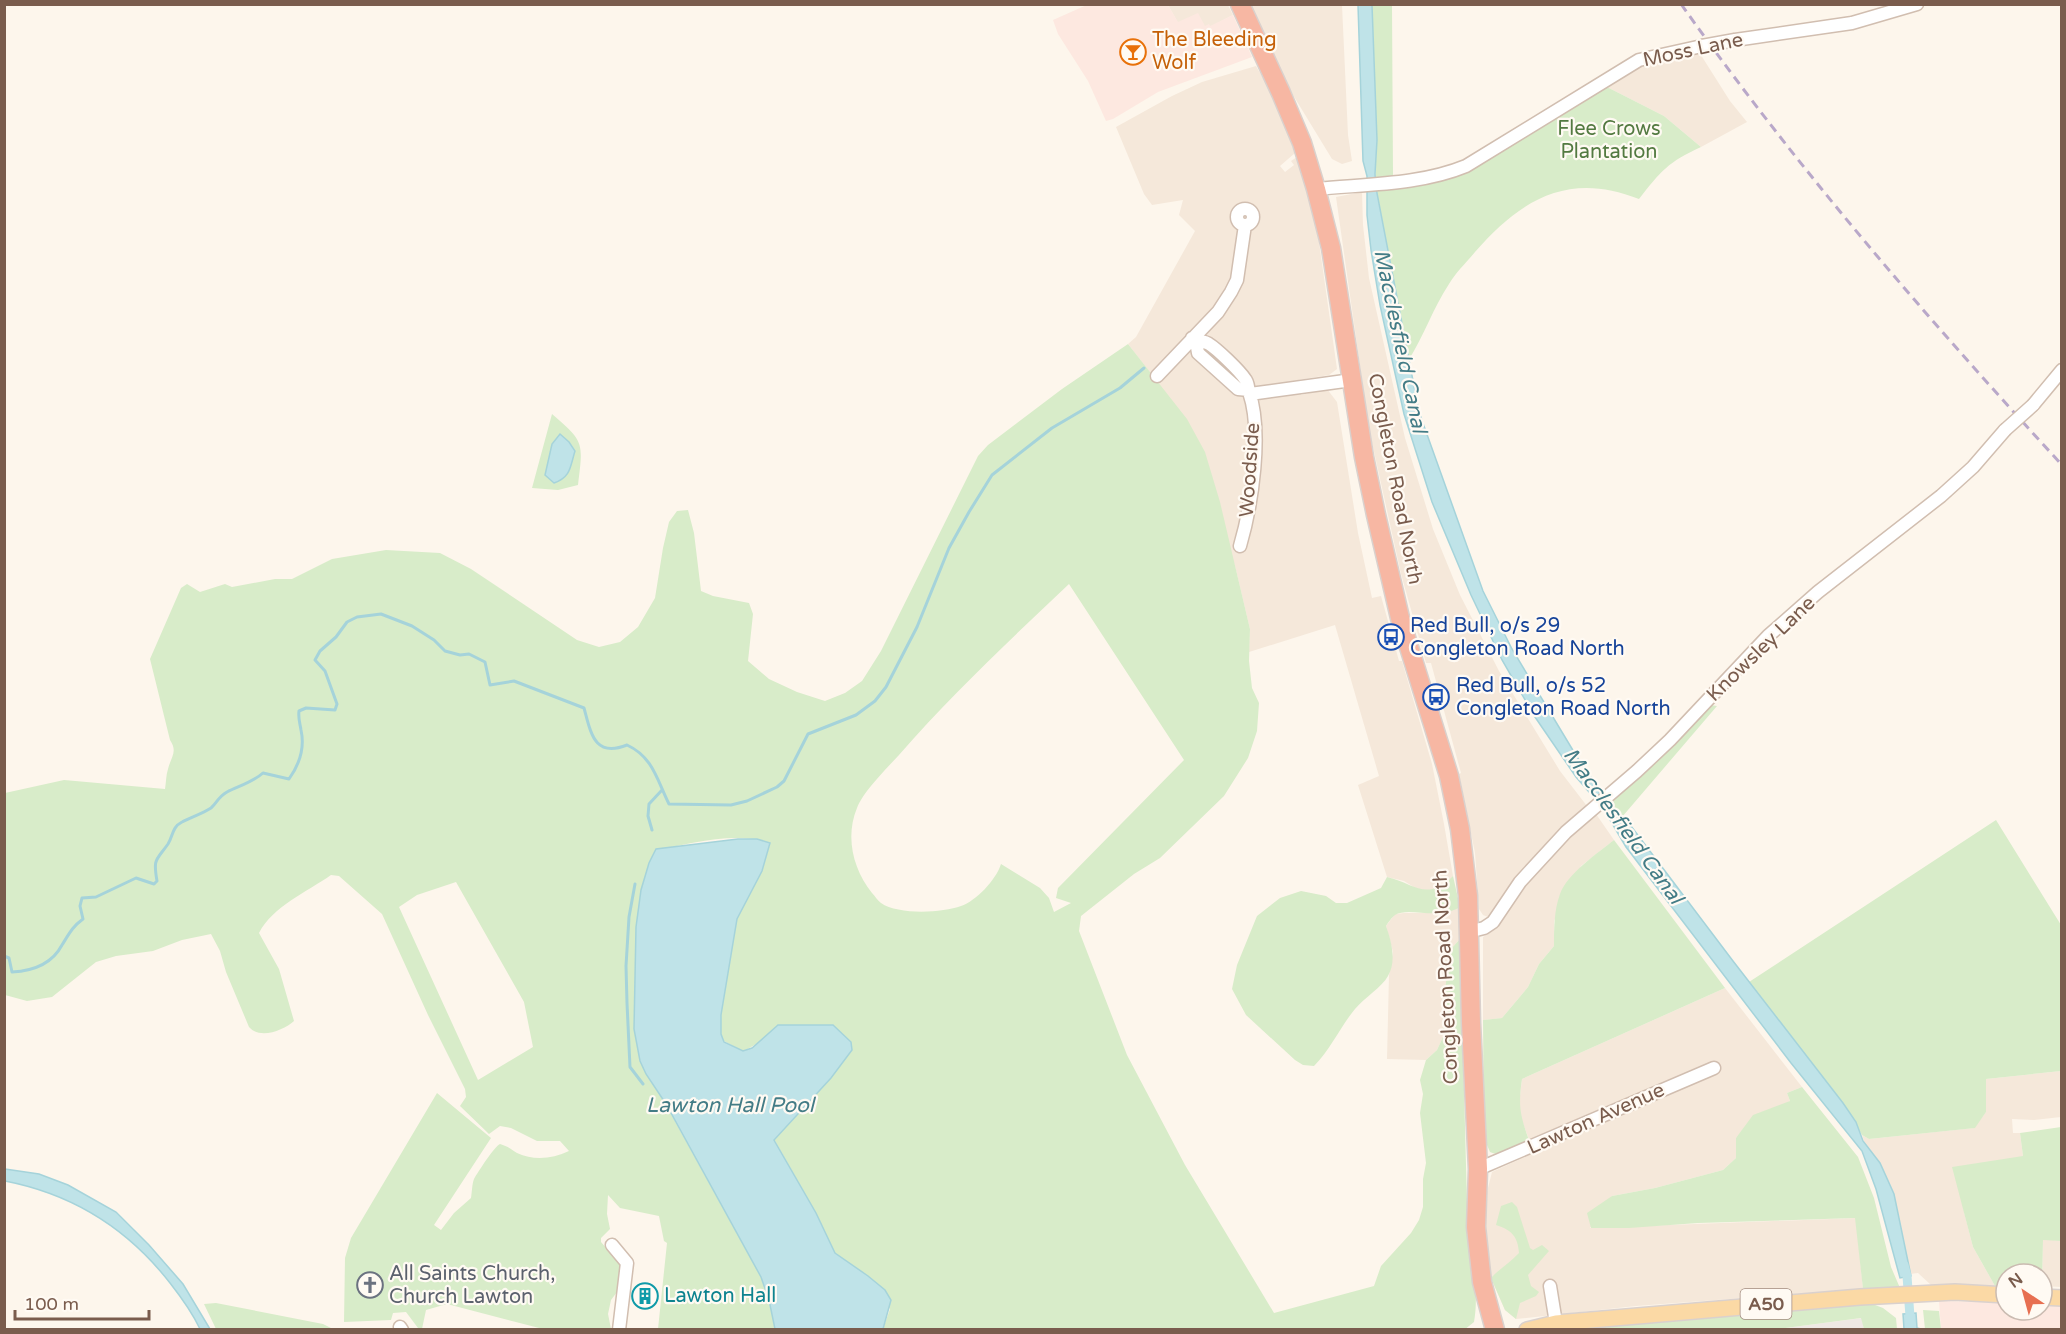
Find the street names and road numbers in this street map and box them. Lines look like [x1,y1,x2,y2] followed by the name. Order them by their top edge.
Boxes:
[1641,28,1745,72] street label: Moss Lane
[1363,371,1427,587] street label: Congleton Road North
[1235,422,1265,518] street label: Woodside
[1702,591,1820,707] street label: Knowsley Lane
[1428,869,1464,1085] street label: Congleton Road North
[1524,1078,1668,1160] street label: Lawton Avenue
[1740,1289,1792,1319] road number: A50

